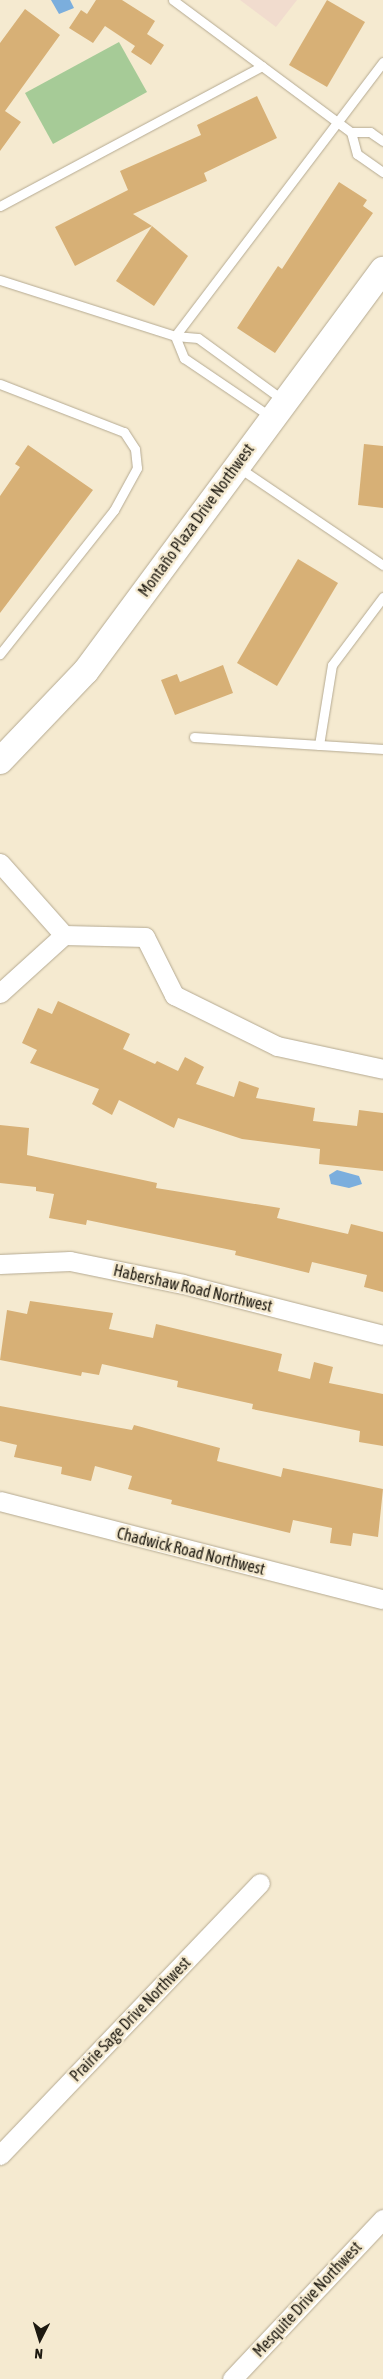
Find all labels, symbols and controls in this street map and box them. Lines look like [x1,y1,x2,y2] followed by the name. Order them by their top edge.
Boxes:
[134,440,258,600] street label: Montaño Plaza Drive Northwest
[112,1260,274,1316] street label: Habershaw Road Northwest
[115,1523,267,1579] street label: Chadwick Road Northwest
[66,1953,194,2085] street label: Prairie Sage Drive Northwest
[249,2237,365,2361] street label: Mesquite Drive Northwest
[15,2314,65,2364] north arrow
[34,2346,44,2362] text: N

